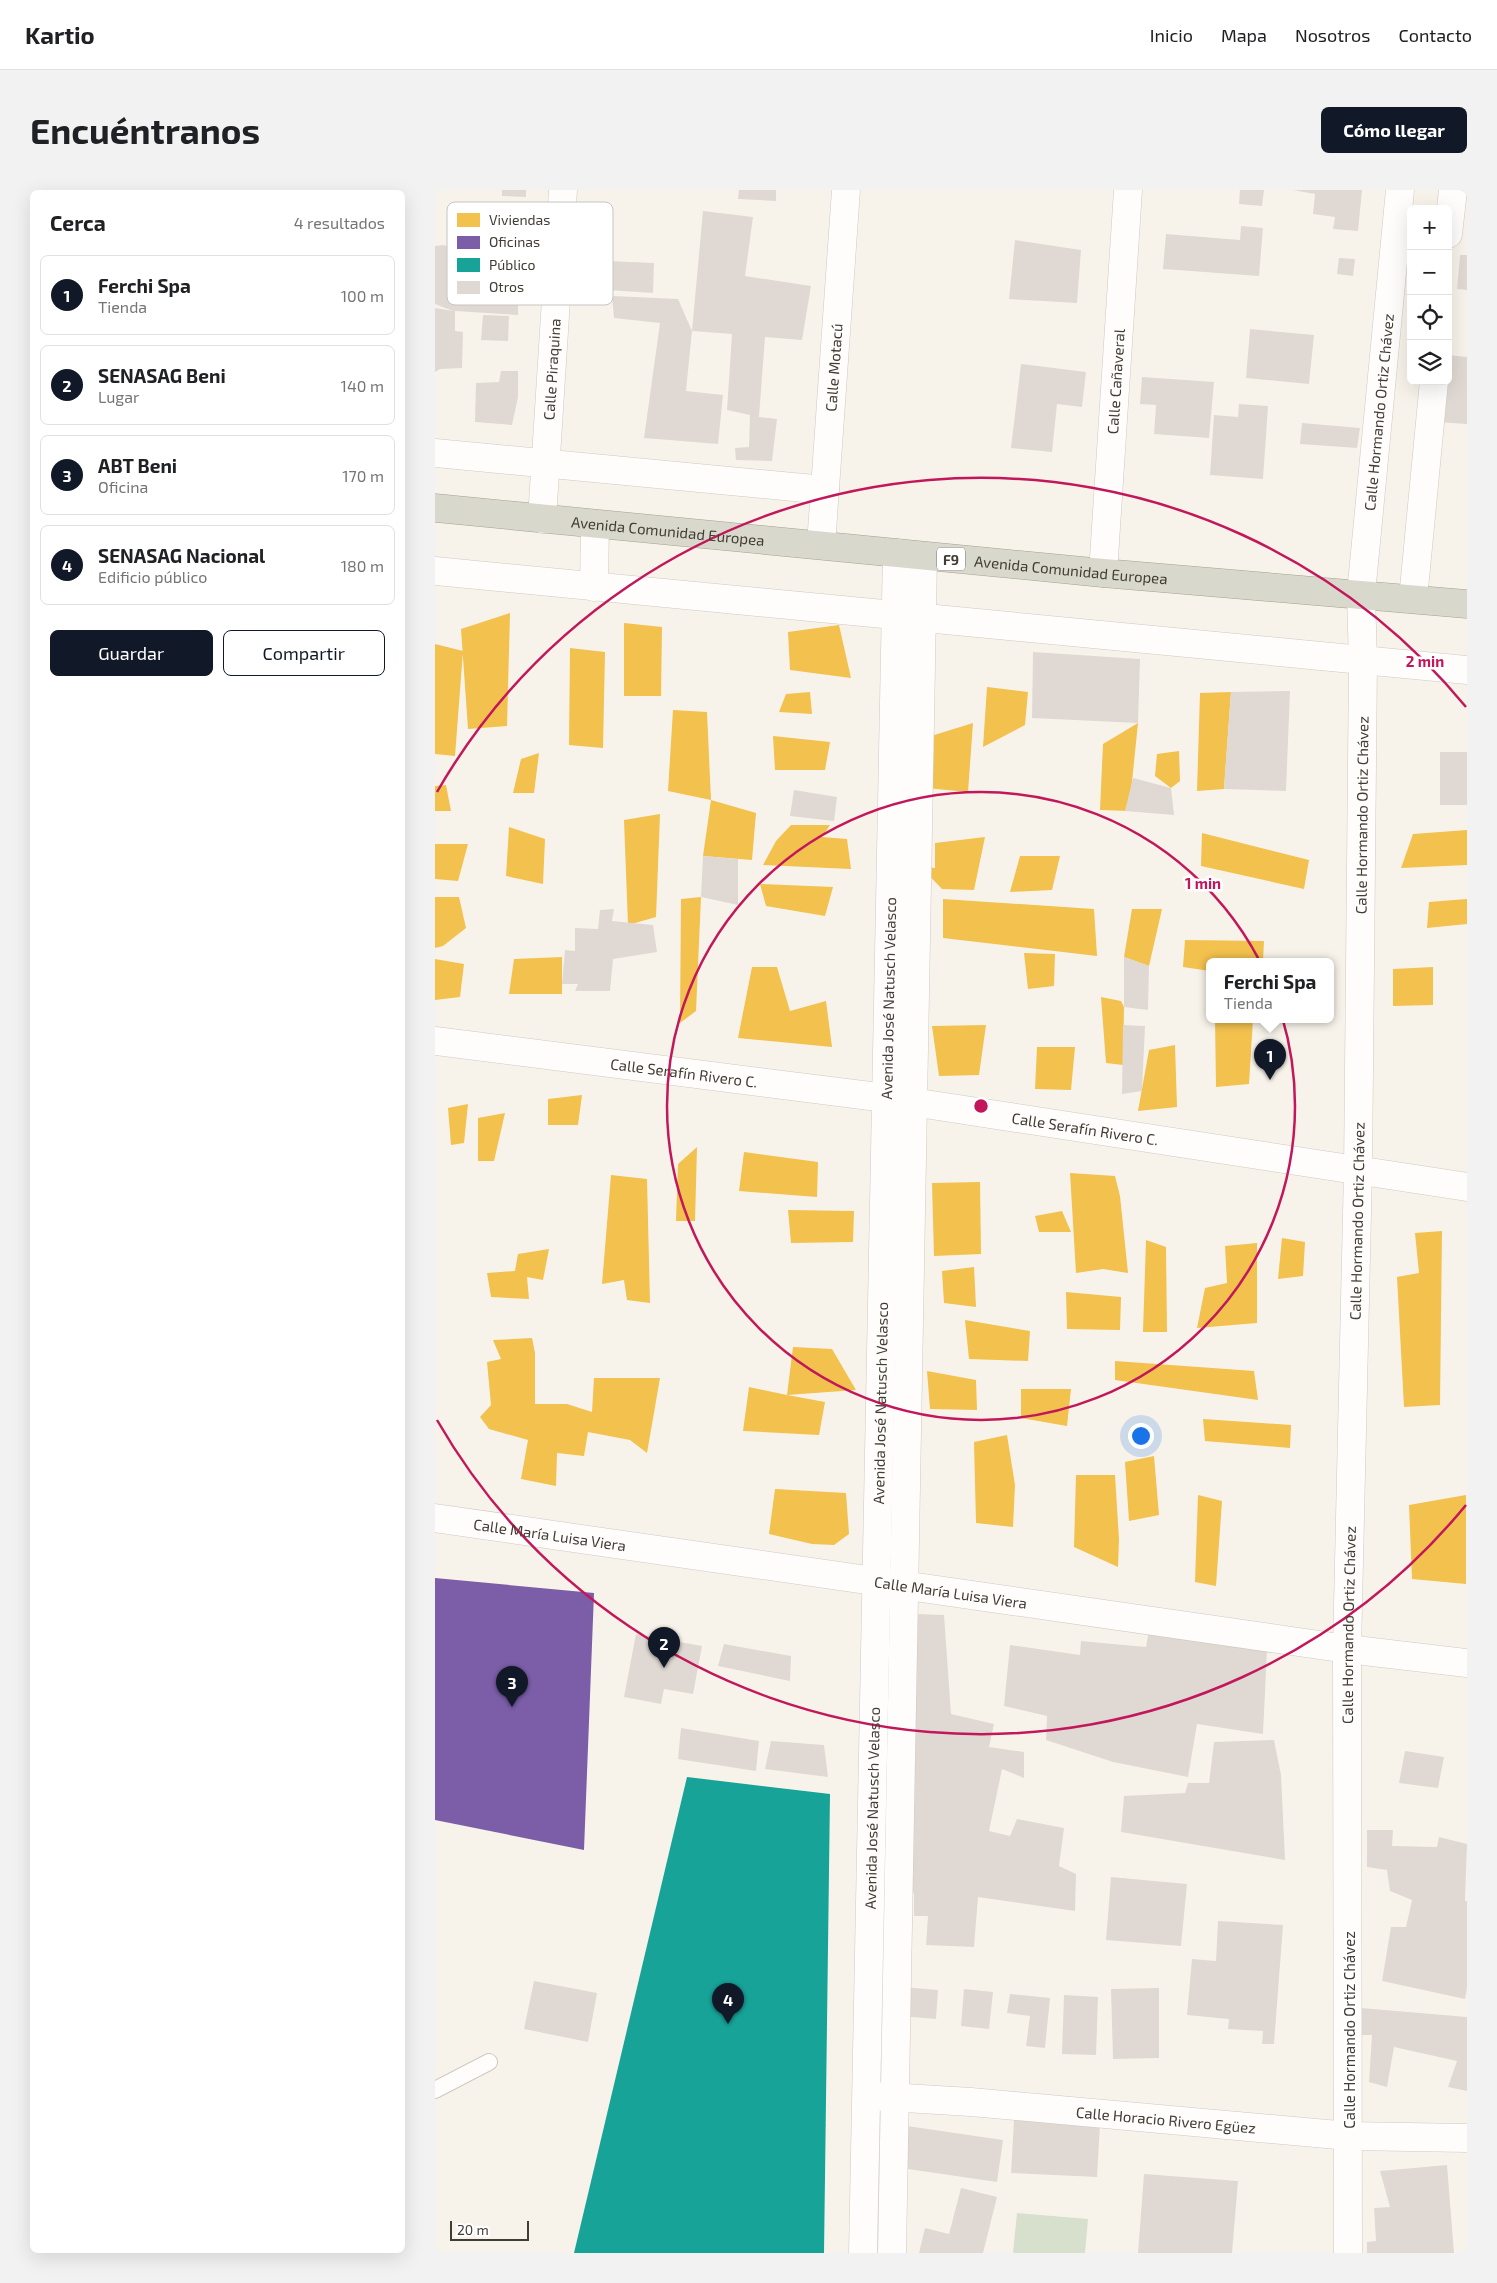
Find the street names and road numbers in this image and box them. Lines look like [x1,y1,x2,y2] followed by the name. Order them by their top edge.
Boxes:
[1360,313,1397,511] street label: Calle Hormando Ortiz Chávez
[539,318,564,421] street label: Calle Piraquina
[821,323,846,412] street label: Calle Motacú
[1103,328,1128,435] street label: Calle Cañaveral
[570,512,765,549] street label: Avenida Comunidad Europea
[937,548,965,570] road number: F9
[974,552,1168,587] street label: Avenida Comunidad Europea
[1352,716,1371,914] street label: Calle Hormando Ortiz Chávez
[877,897,899,1100] street label: Avenida José Natusch Velasco
[609,1054,759,1091] street label: Calle Serafín Rivero C.
[1011,1108,1160,1149] street label: Calle Serafín Rivero C.
[1346,1122,1367,1320] street label: Calle Hormando Ortiz Chávez
[869,1302,891,1505] street label: Avenida José Natusch Velasco
[472,1515,627,1554] street label: Calle María Luisa Viera
[1338,1526,1359,1724] street label: Calle Hormando Ortiz Chávez
[873,1572,1028,1612] street label: Calle María Luisa Viera
[861,1707,883,1910] street label: Avenida José Natusch Velasco
[1340,1931,1358,2129] street label: Calle Hormando Ortiz Chávez
[1075,2102,1257,2137] street label: Calle Horacio Rivero Egüez

